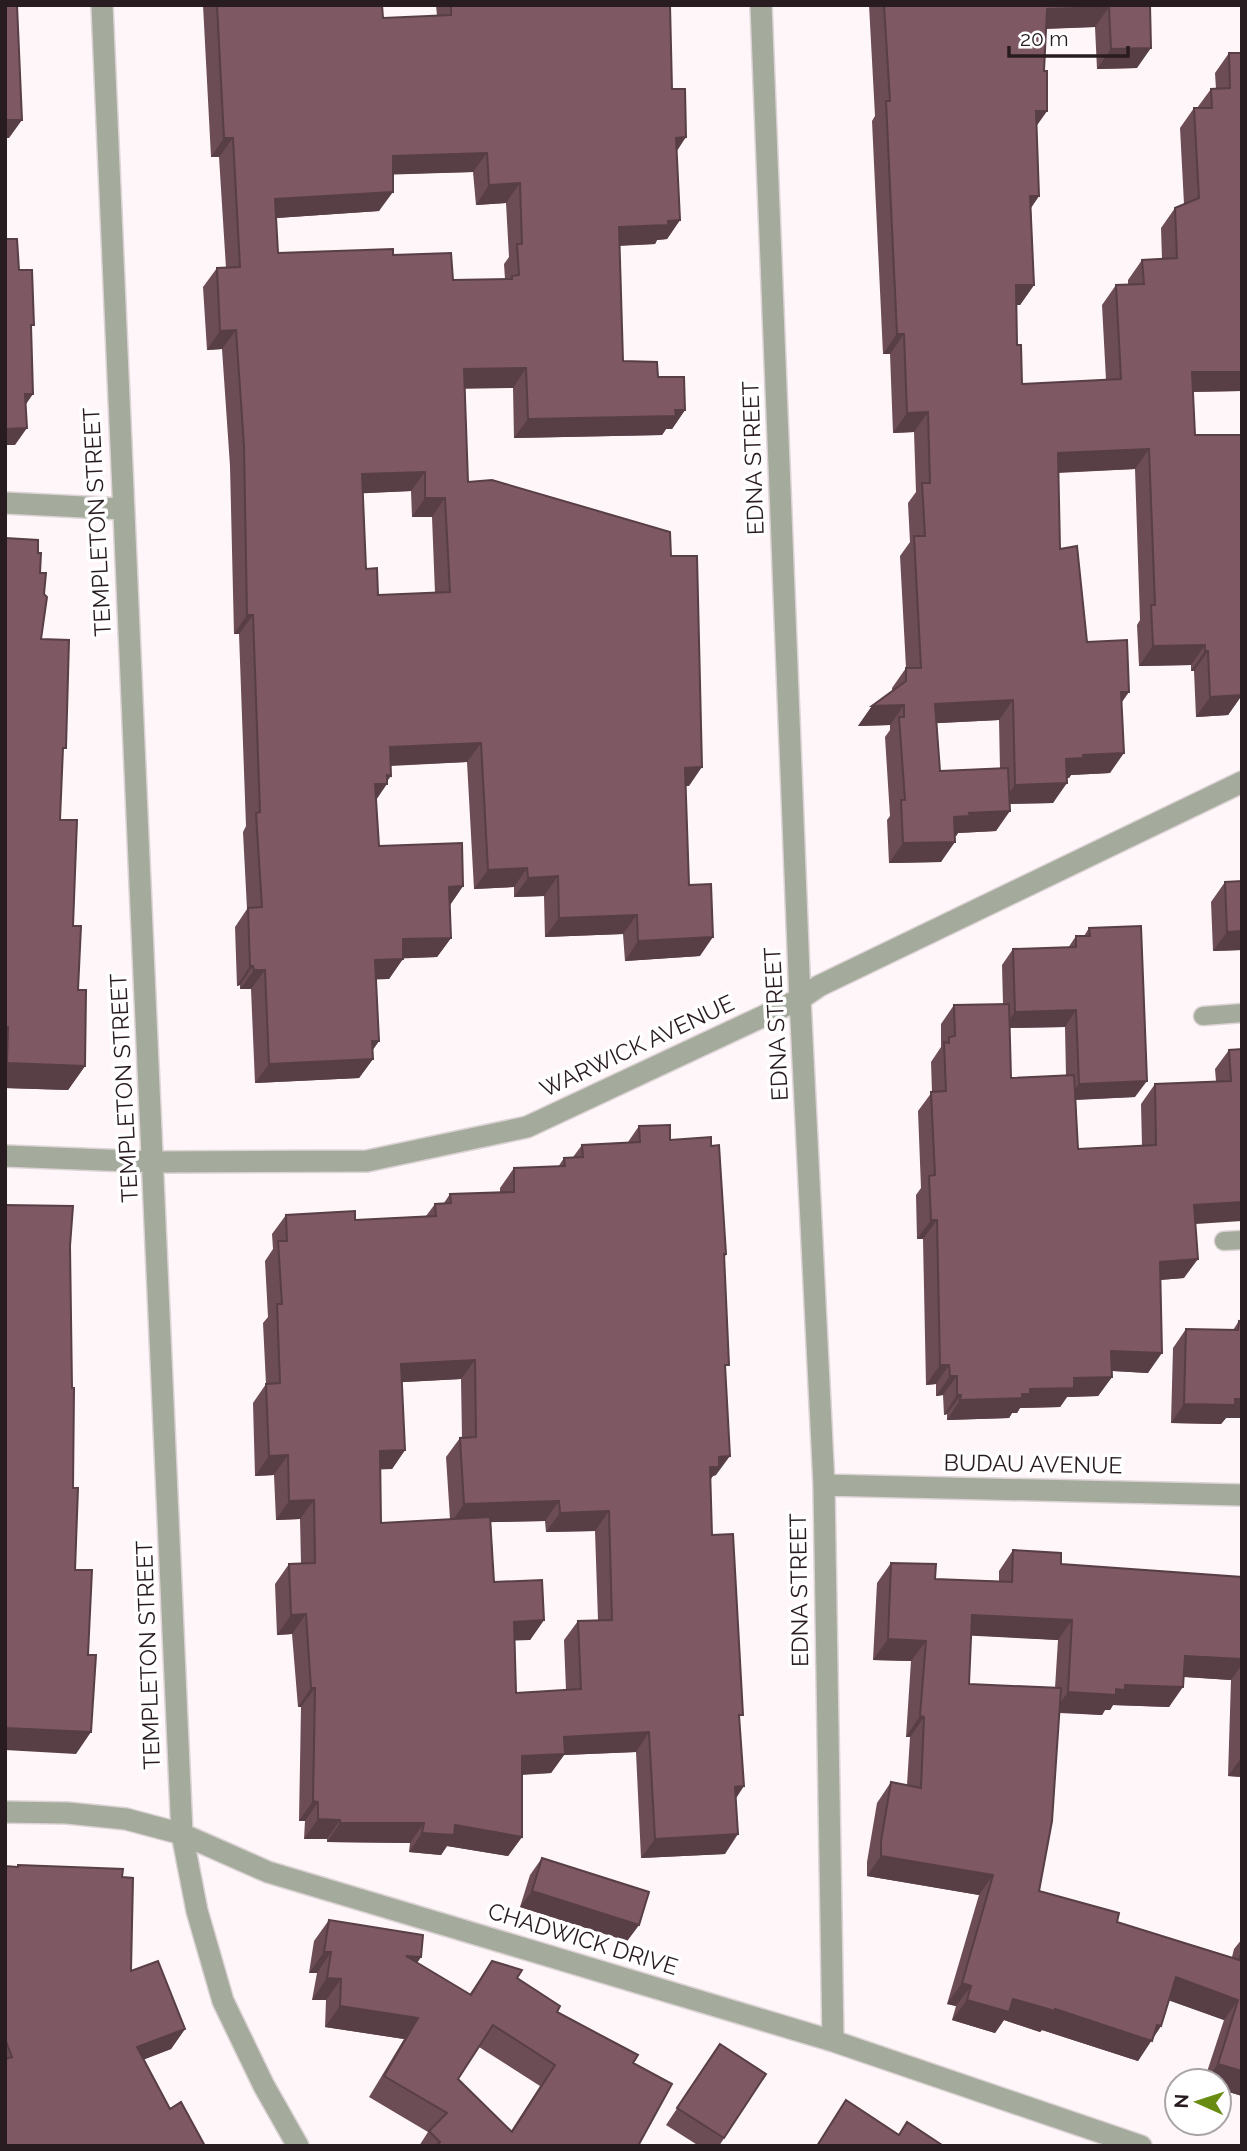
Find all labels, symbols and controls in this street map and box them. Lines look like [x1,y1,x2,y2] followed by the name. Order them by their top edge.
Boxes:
[1009,14,1128,58] scale bar
[1020,26,1068,51] text: 20 m
[736,381,769,535] street label: EDNA STREET
[77,407,116,637] street label: TEMPLETON STREET
[758,946,793,1102] street label: EDNA STREET
[104,973,143,1203] street label: TEMPLETON STREET
[535,989,738,1102] street label: WARWICK AVENUE
[943,1448,1123,1479] street label: BUDAU AVENUE
[784,1513,813,1667] street label: EDNA STREET
[130,1540,165,1770] street label: TEMPLETON STREET
[485,1897,681,1980] street label: CHADWICK DRIVE
[1163,2067,1233,2137] north arrow
[1170,2093,1192,2109] text: N

